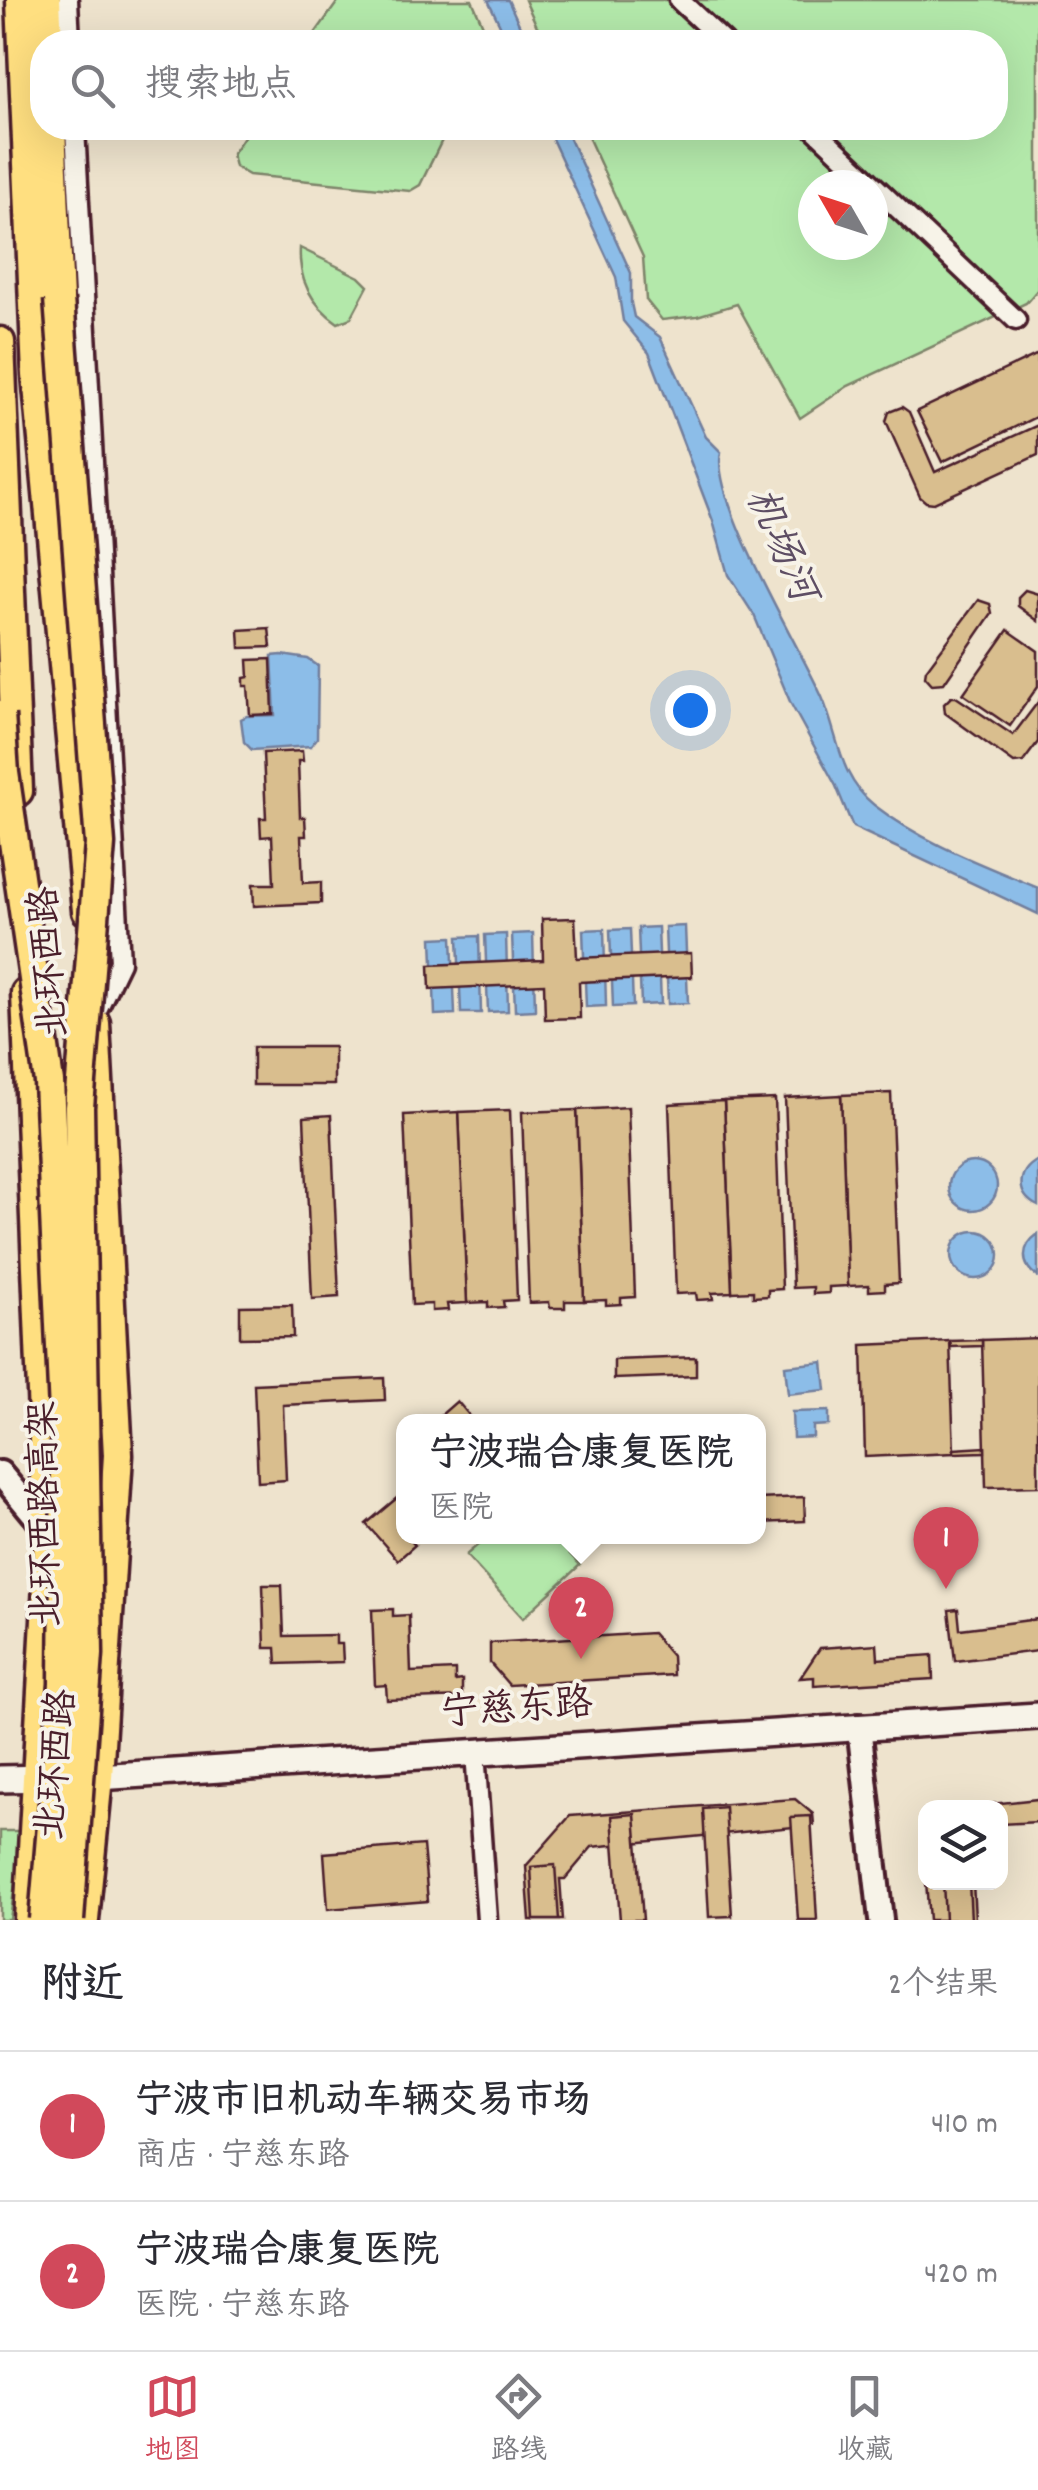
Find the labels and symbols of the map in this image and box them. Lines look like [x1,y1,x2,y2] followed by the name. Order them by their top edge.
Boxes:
[798,170,888,260] north arrow
[728,480,831,618] water label: 机场河
[665,685,716,736] your location
[19,884,85,1040] street label: 北环西路
[19,1400,77,1628] street label: 北环西路高架
[914,1506,978,1589] pin: 1
[548,1576,614,1659] pin: 2
[439,1678,595,1744] street label: 宁慈东路
[25,1687,93,1843] street label: 北环西路

